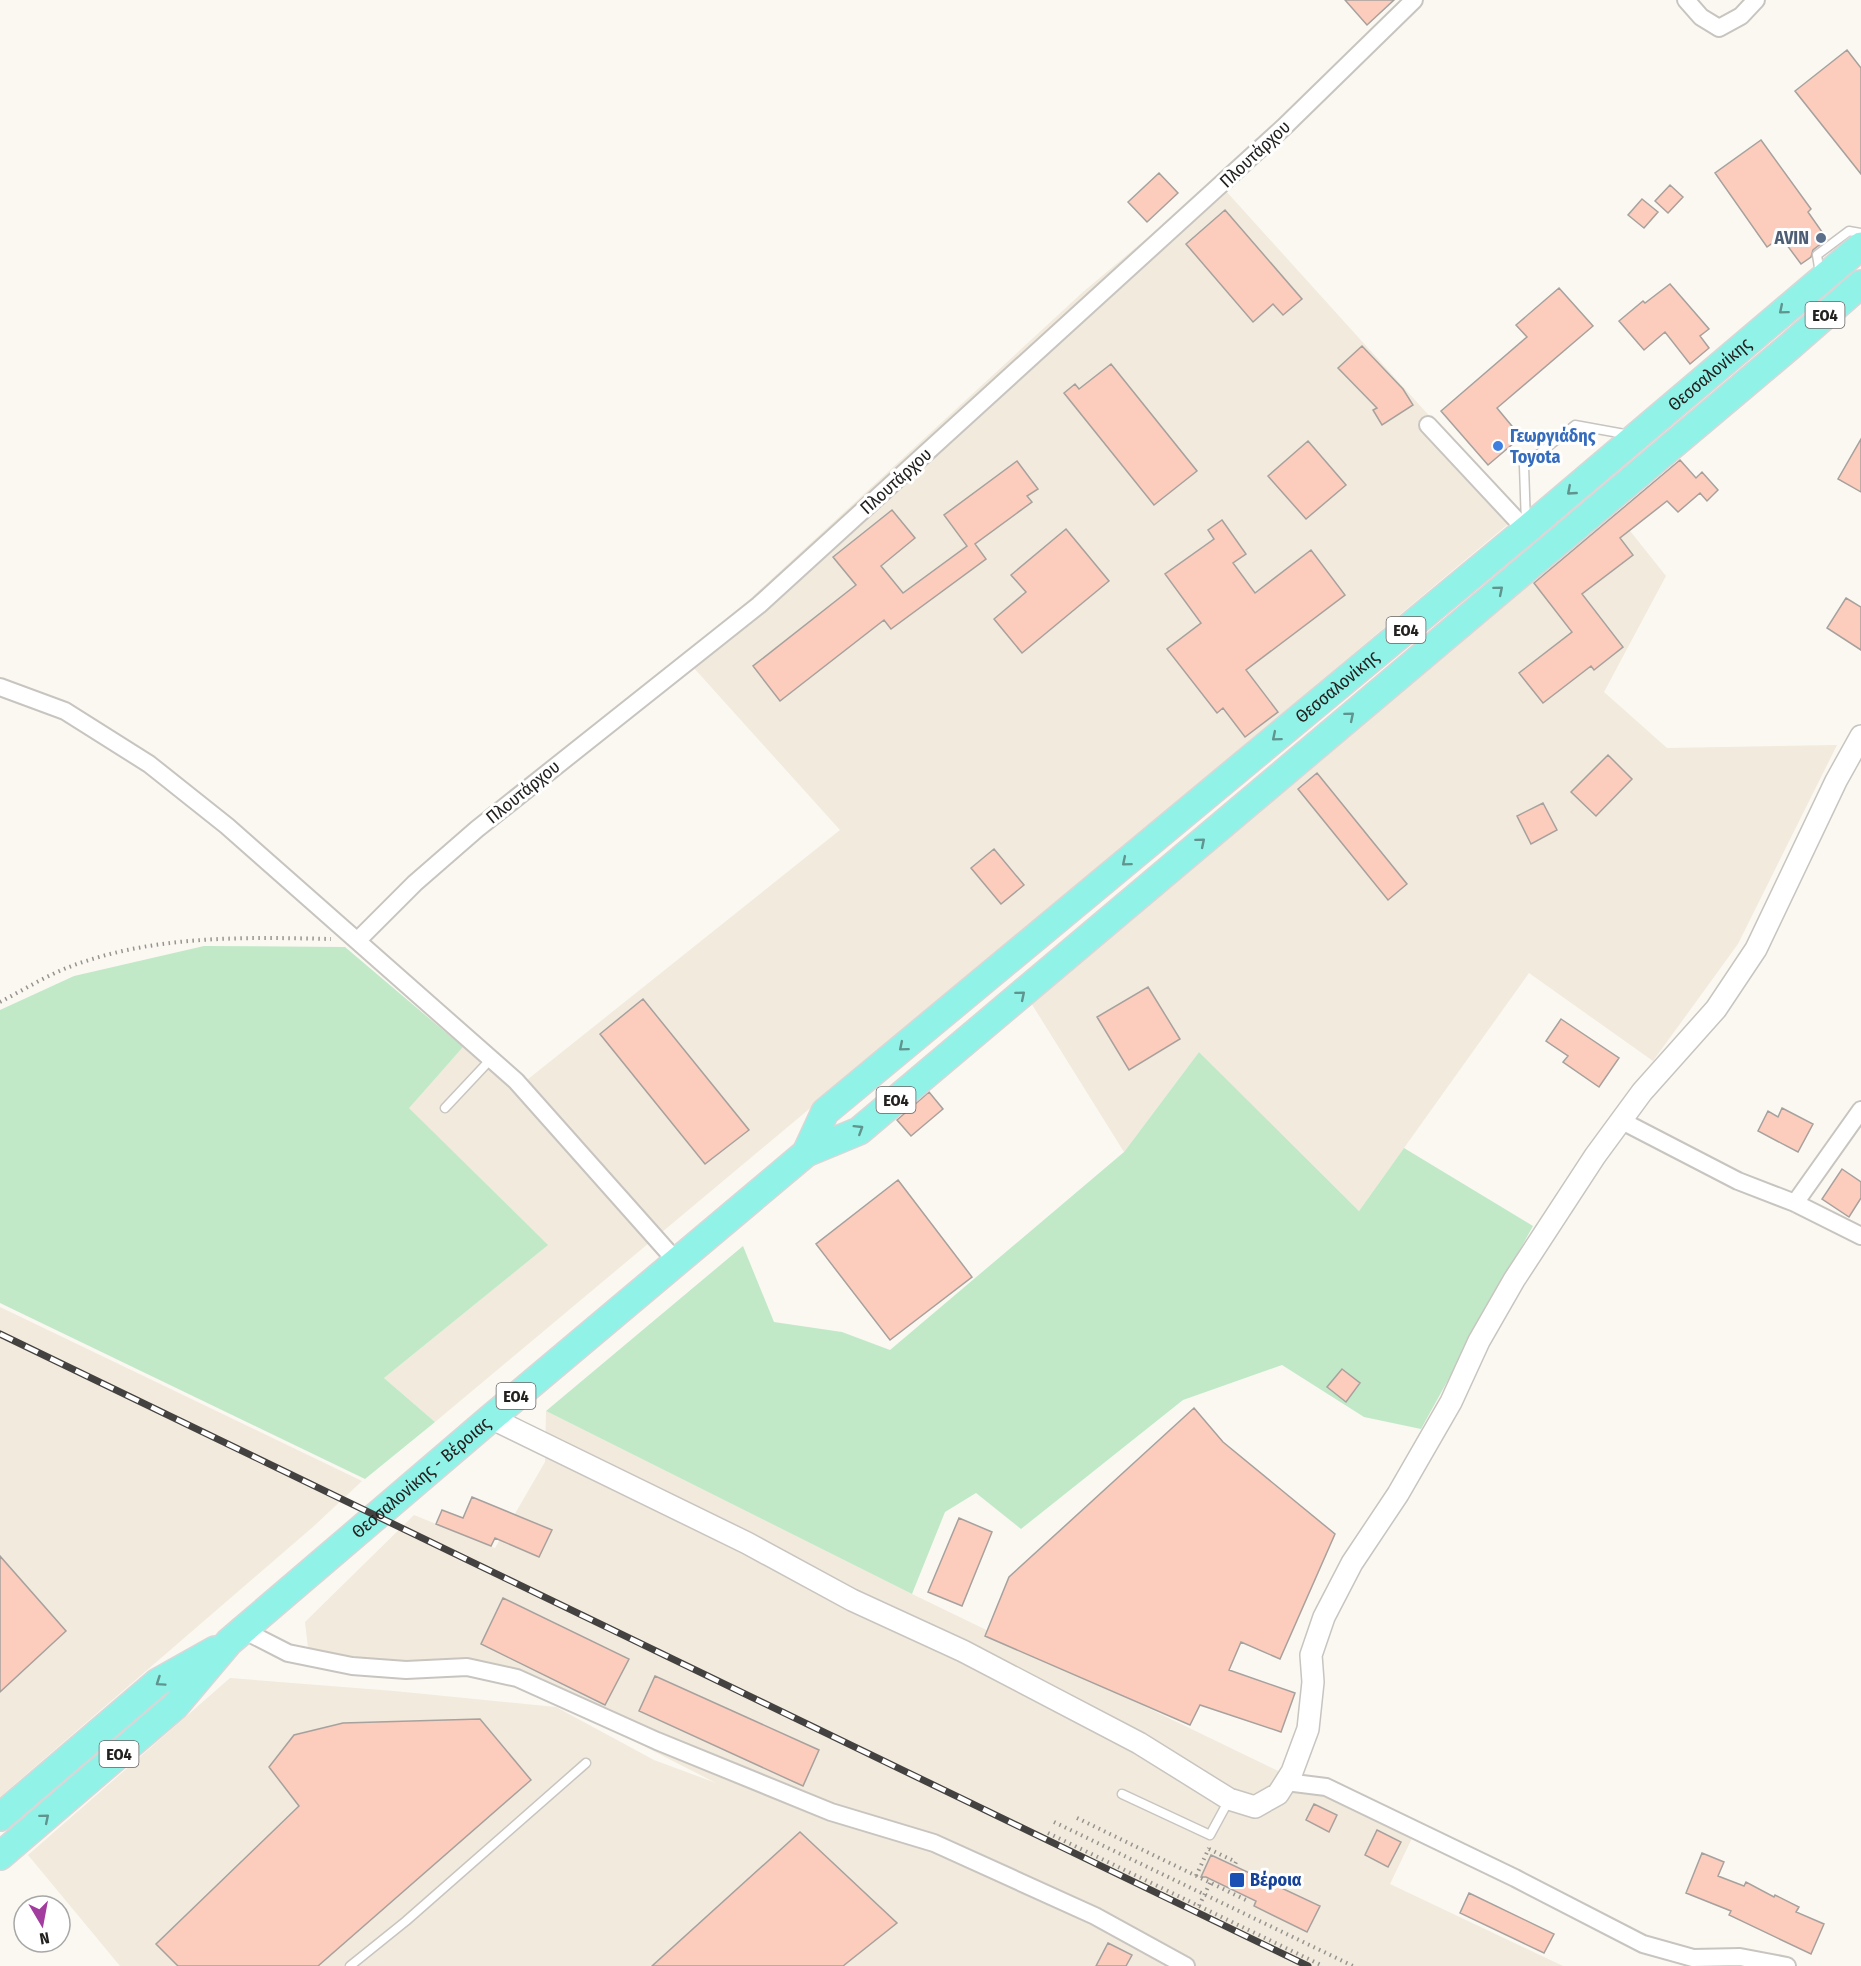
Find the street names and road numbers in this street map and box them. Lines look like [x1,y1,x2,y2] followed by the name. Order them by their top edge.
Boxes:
[1215,116,1295,192] street label: Πλουτάρχου
[1806,302,1844,328] road number: ΕΟ4
[1663,333,1756,416] street label: Θεσσαλονίκης
[856,443,936,519] street label: Πλουτάρχου
[1386,617,1426,643] road number: ΕΟ4
[1291,645,1384,728] street label: Θεσσαλονίκης
[482,756,564,828] street label: Πλουτάρχου
[876,1087,916,1113] road number: ΕΟ4
[496,1383,536,1409] road number: ΕΟ4
[347,1412,495,1543] street label: Θεσσαλονίκης - Βέροιας
[100,1741,138,1767] road number: ΕΟ4

